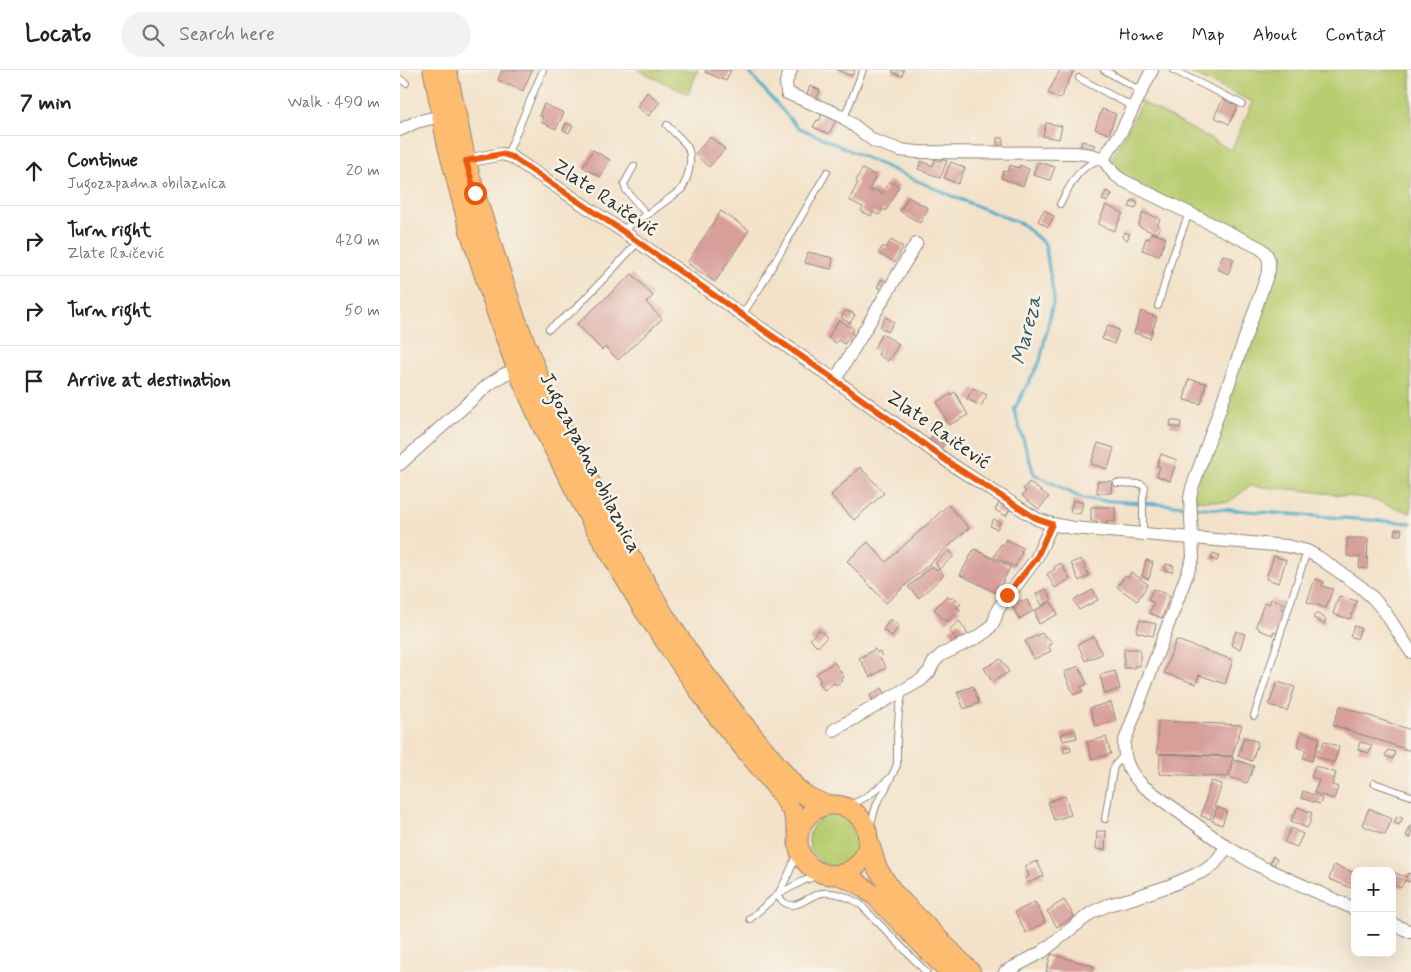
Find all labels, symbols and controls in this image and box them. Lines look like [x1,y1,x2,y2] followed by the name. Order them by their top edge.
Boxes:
[121,12,471,57] search box
[25,19,91,50] text: Locato
[139,21,167,49] icon: search
[179,22,275,47] text: Search here
[1119,23,1164,47] text: Home
[1192,23,1225,47] text: Map
[1253,23,1297,47] text: About
[1325,23,1386,47] text: Contact
[20,89,72,117] text: 7 min
[288,92,380,113] text: Walk · 490 m
[67,148,138,173] text: Continue
[547,153,663,243] street label: Zlate Raičević
[20,157,48,185] icon: ahead
[346,160,380,181] text: 20 m
[67,173,226,194] text: Jugozapadna obilaznica
[464,182,487,205] route start
[67,218,151,243] text: Turn right
[20,227,48,255] icon: right
[336,230,380,251] text: 420 m
[67,243,164,264] text: Zlate Raičević
[1005,291,1049,368] water label: Mareza
[20,297,48,325] icon: right
[67,298,151,323] text: Turn right
[344,300,380,321] text: 50 m
[20,367,48,395] icon: arrive
[67,368,231,393] text: Arrive at destination
[531,368,647,559] street label: Jugozapadna obilaznica
[880,384,996,476] street label: Zlate Raičević
[996,584,1019,607] route end
[1351,867,1396,957] map controls
[1351,867,1396,912] button: +
[1351,912,1396,957] button: −

